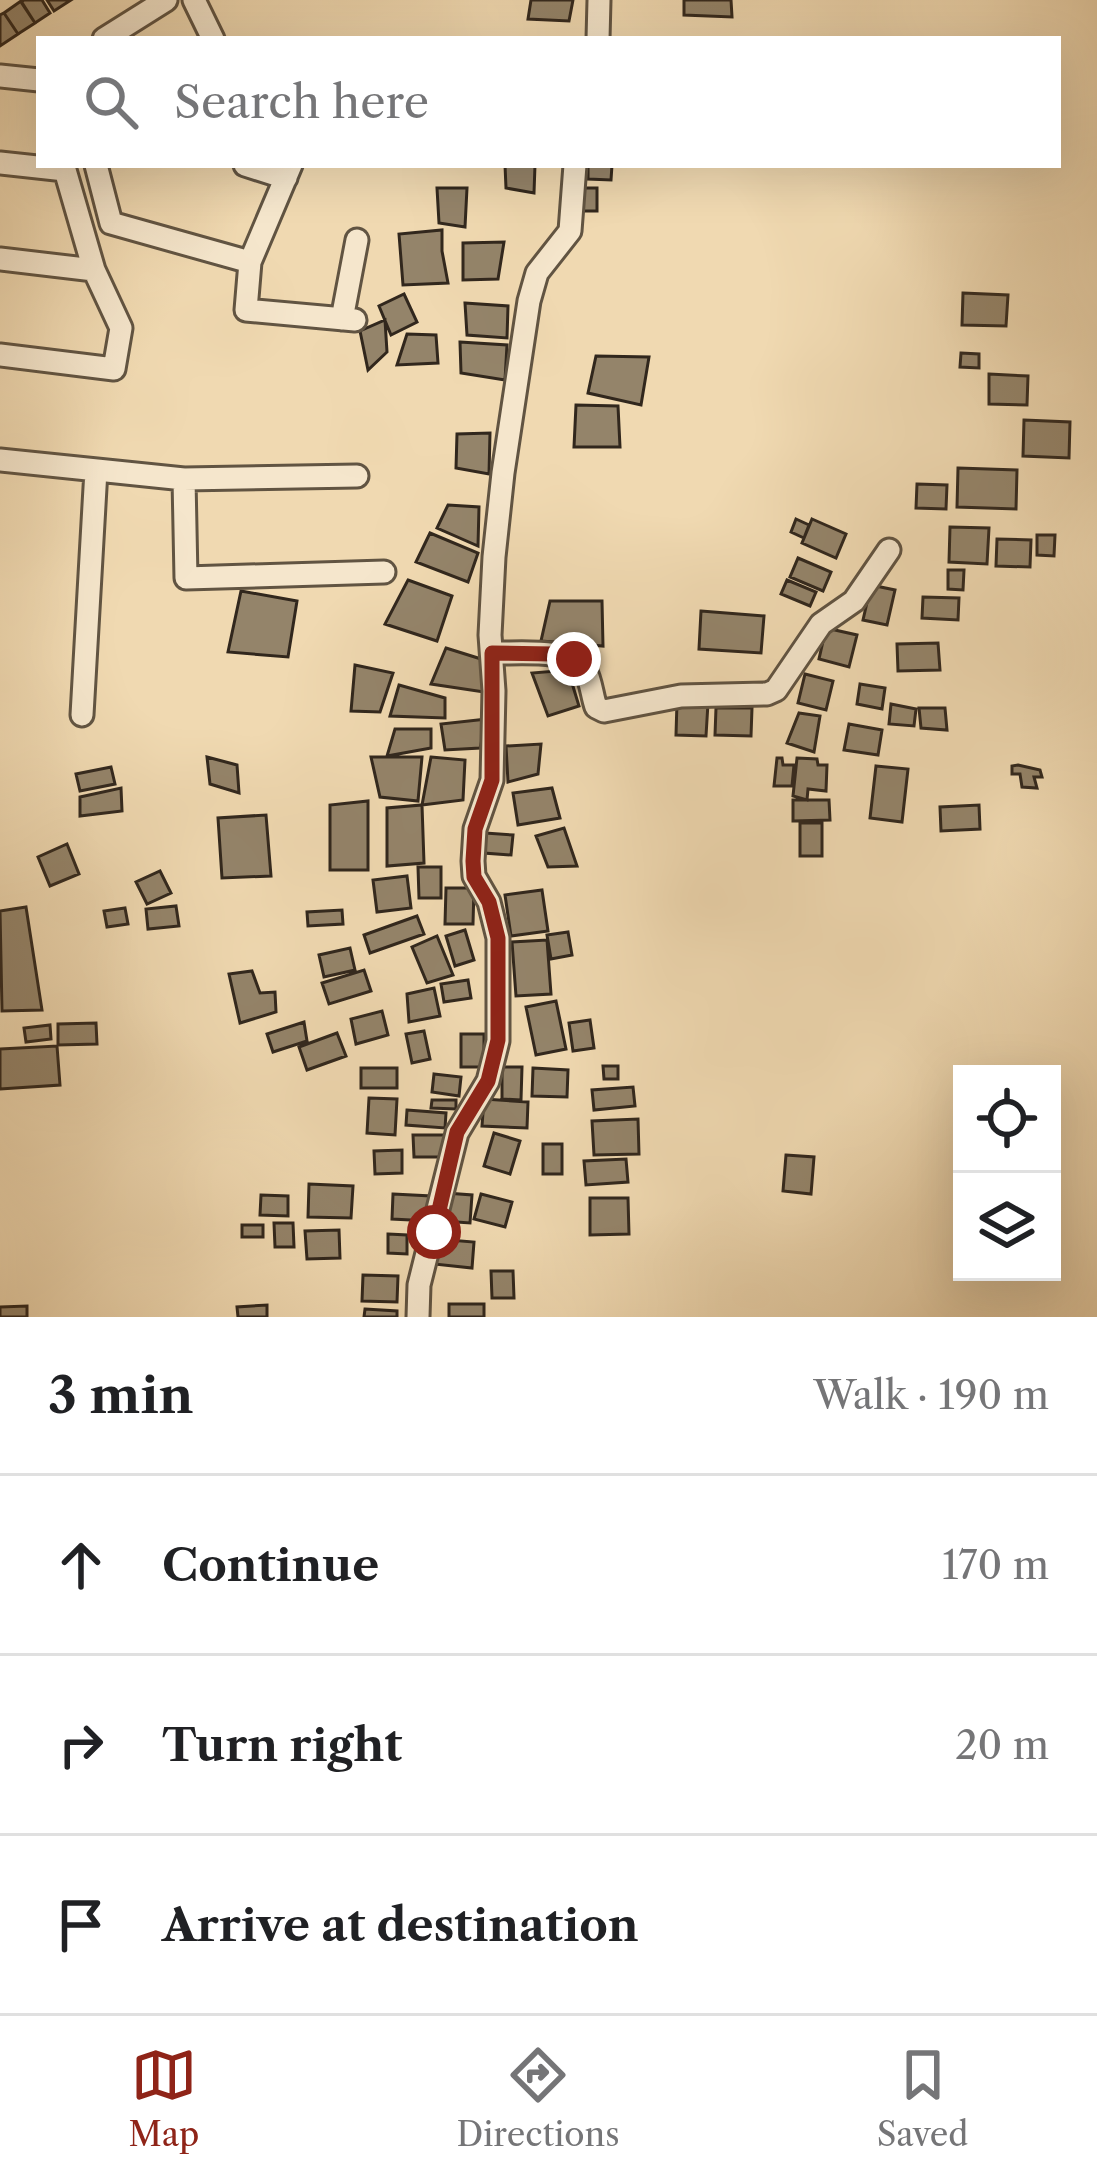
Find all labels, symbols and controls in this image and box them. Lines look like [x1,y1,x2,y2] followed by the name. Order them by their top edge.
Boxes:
[36,36,1061,168] search box
[78,69,144,135] icon: search
[174,74,429,130] text: Search here
[547,632,601,686] route end
[953,1065,1061,1281] map controls
[953,1065,1061,1173] button: locate
[953,1173,1061,1281] button: layers
[407,1205,461,1259] route start
[48,1364,194,1426] text: 3 min
[813,1371,1049,1419] text: Walk · 190 m
[48,1532,114,1598] icon: ahead
[162,1537,379,1593] text: Continue
[942,1541,1049,1589] text: 170 m
[48,1712,114,1778] icon: right
[162,1717,402,1773] text: Turn right
[955,1721,1049,1769] text: 20 m
[48,1892,114,1958] icon: arrive
[162,1897,639,1953] text: Arrive at destination
[129,2042,199,2155] tab: Map
[457,2042,620,2155] tab: Directions
[877,2042,968,2155] tab: Saved

